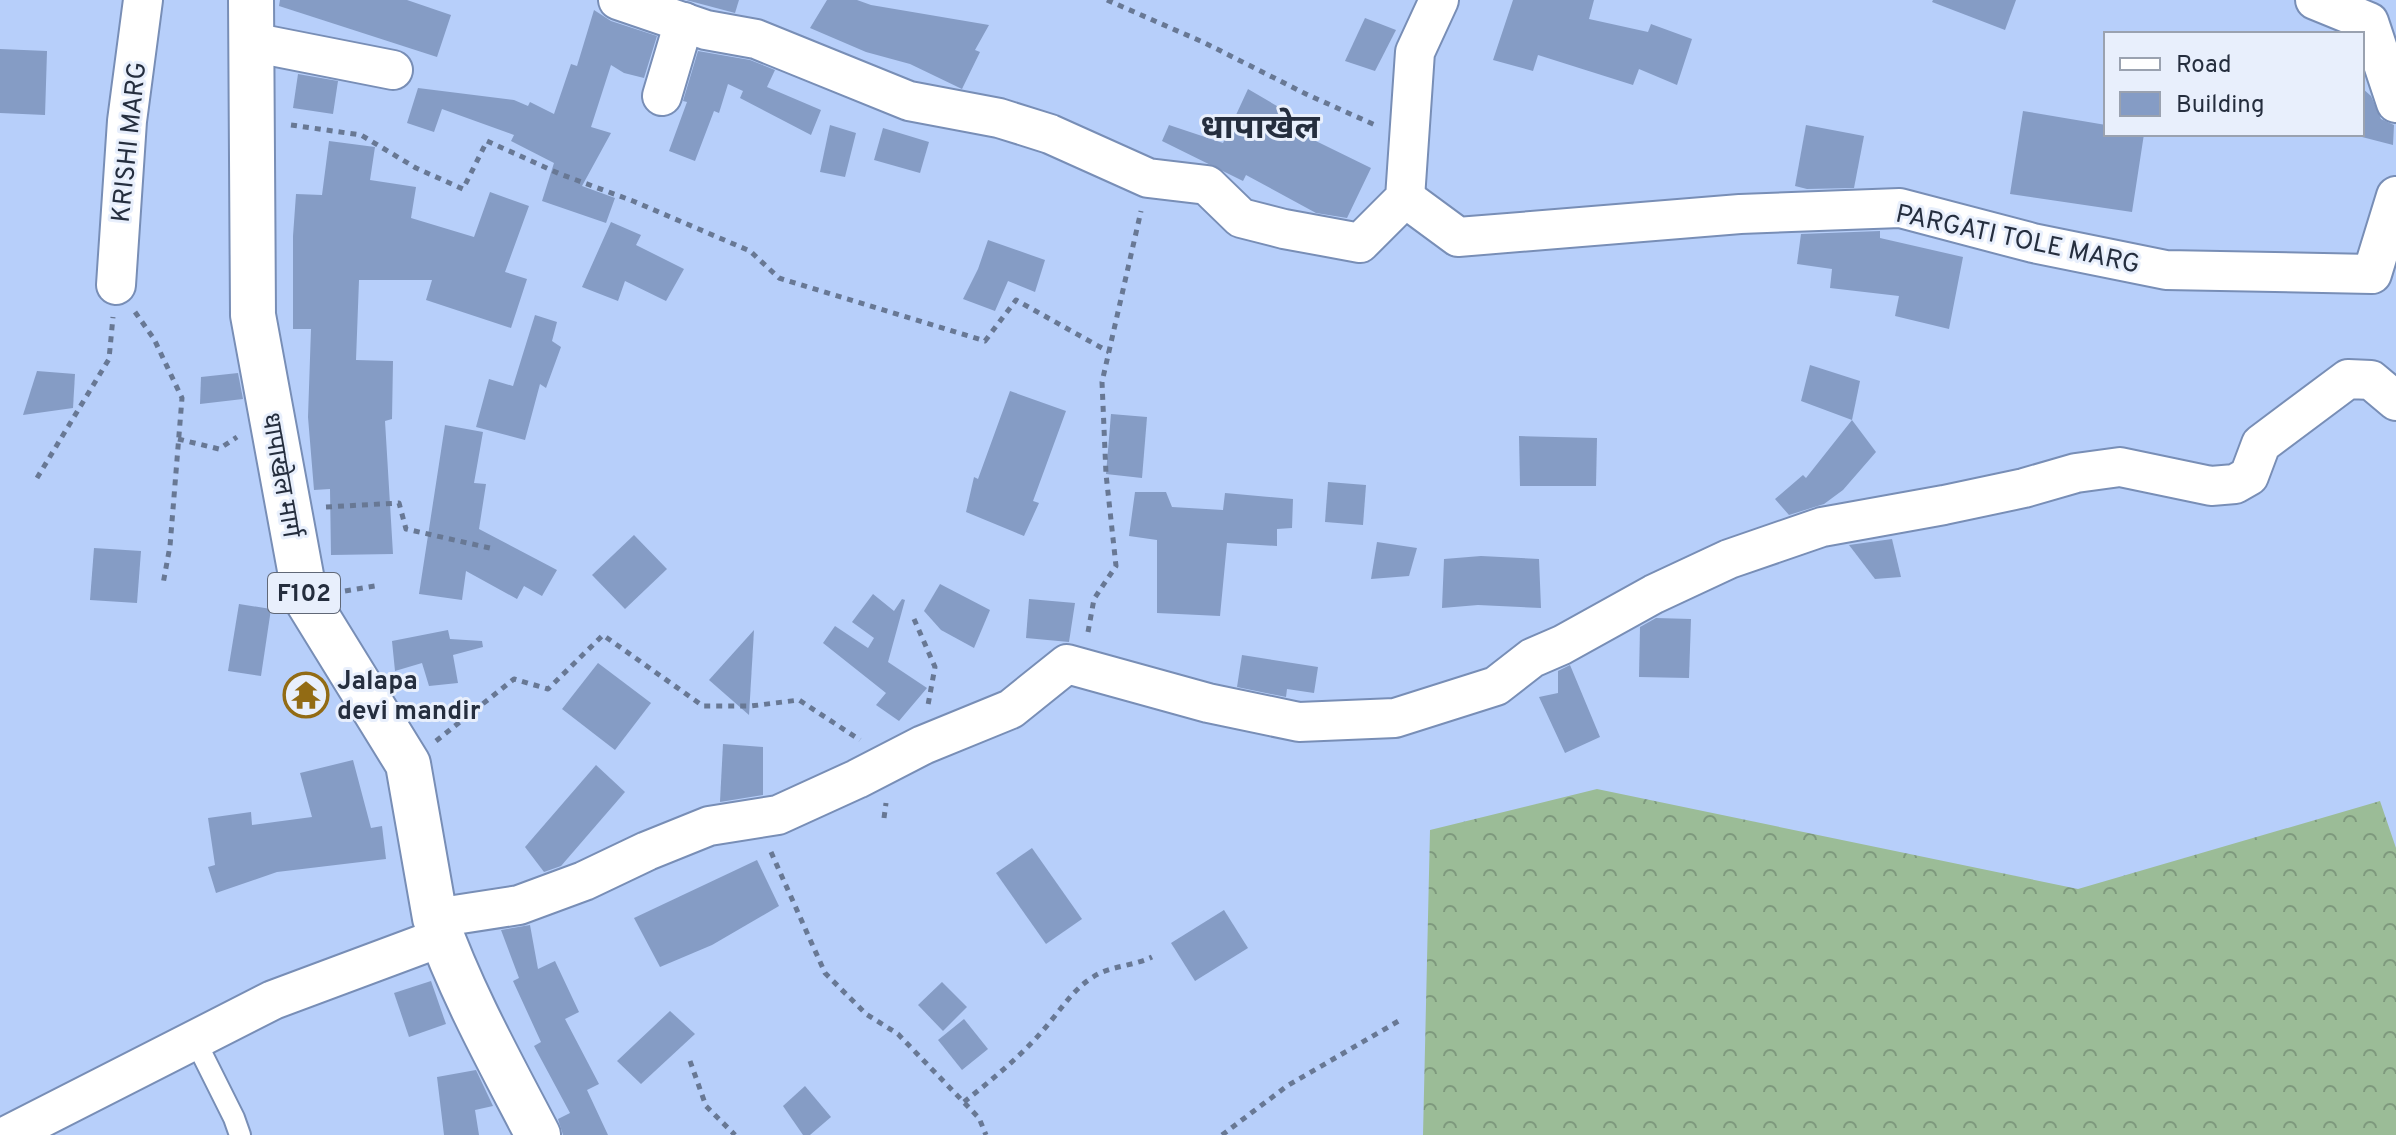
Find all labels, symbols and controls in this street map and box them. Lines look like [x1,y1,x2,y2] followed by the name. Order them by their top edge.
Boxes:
[2104,32,2364,136] legend
[2176,51,2232,81] text: Road
[106,60,155,224] street label: KRISHI MARG
[2176,91,2265,121] text: Building
[1200,107,1321,151] district label: धापाखेल
[1892,198,2143,282] street label: PARGATI TOLE MARG
[252,410,308,541] street label: धापाखेल मार्ग
[268,573,340,613] road number: F102
[337,666,481,729] place label: Jalapa devi mandir
[282,671,330,719] temple icon: Jalapa devi mandir

